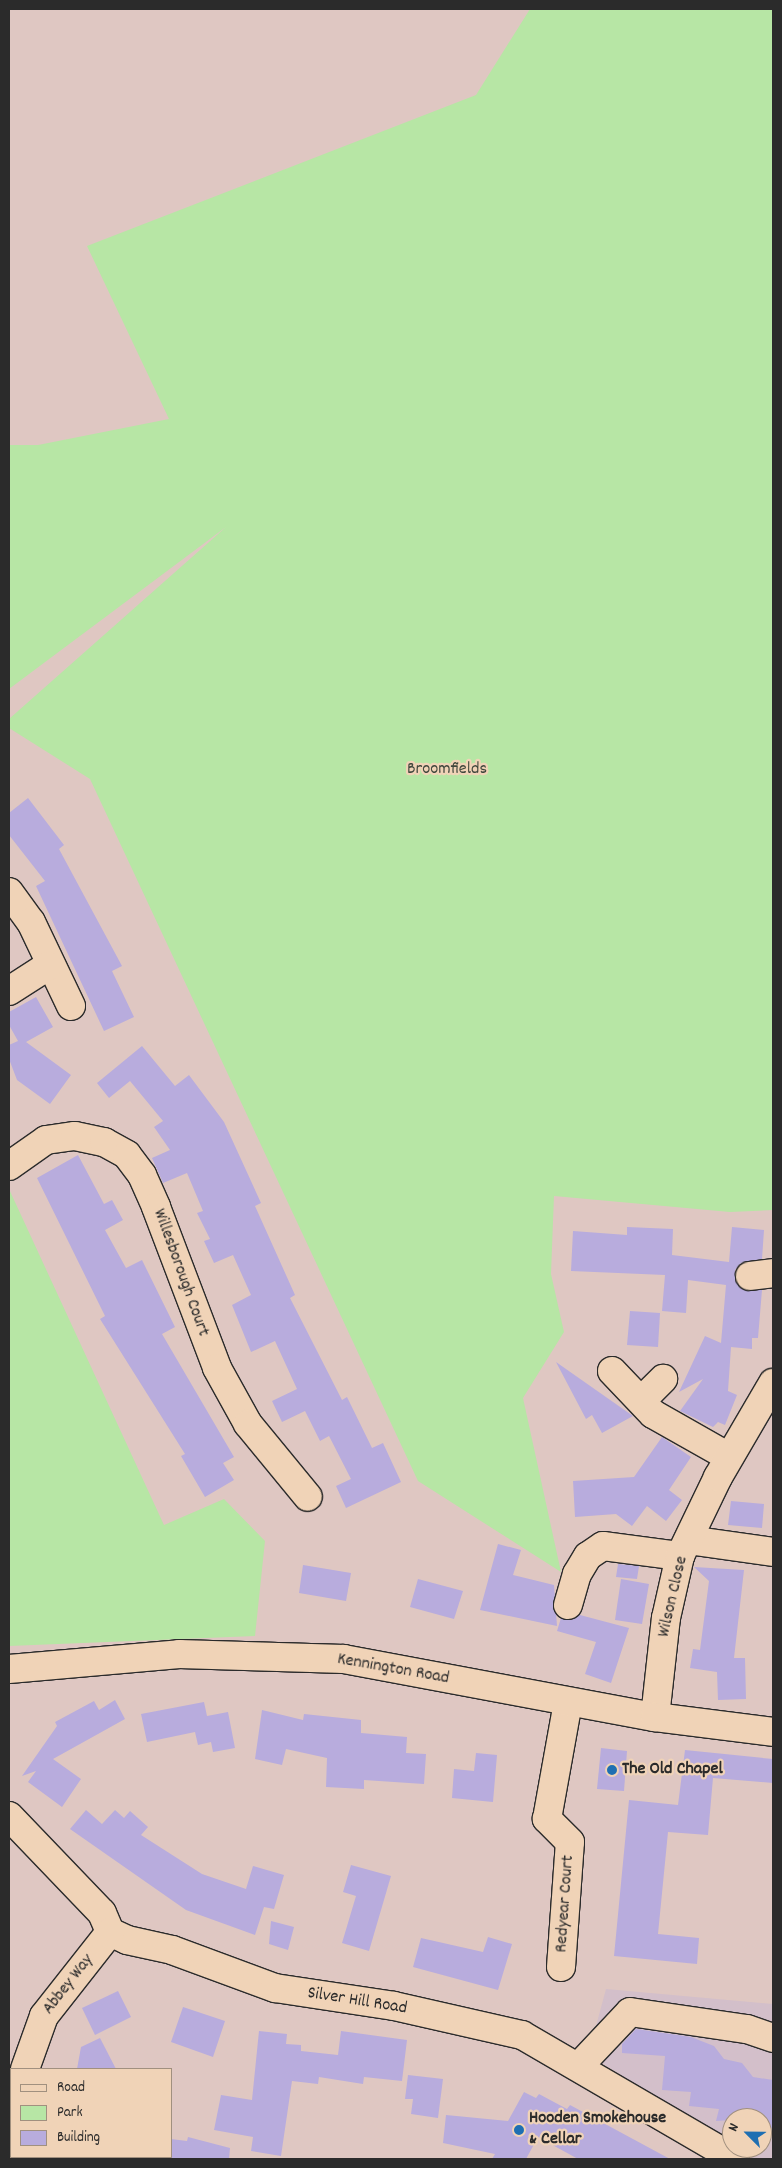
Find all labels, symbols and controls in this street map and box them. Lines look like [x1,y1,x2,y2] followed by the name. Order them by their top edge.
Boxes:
[407,759,487,781] park label: Broomfields
[147,1206,213,1340] street label: Willesborough Court
[654,1554,694,1640] street label: Wilson Close
[335,1650,451,1690] street label: Kennington Road
[622,1759,723,1781] place label: The Old Chapel
[606,1764,618,1776] marker: The Old Chapel
[552,1855,580,1953] street label: Redyear Court
[39,1950,99,2020] street label: Abbey Way
[306,1983,408,2021] street label: Silver Hill Road
[10,2068,172,2158] legend
[57,2077,85,2099] text: Road
[57,2102,83,2124] text: Park
[722,2108,772,2158] north arrow
[529,2109,666,2152] place label: Hooden Smokehouse & Cellar
[724,2120,745,2135] text: N
[513,2124,525,2136] marker: Hooden Smokehouse & Cellar
[57,2127,100,2149] text: Building

